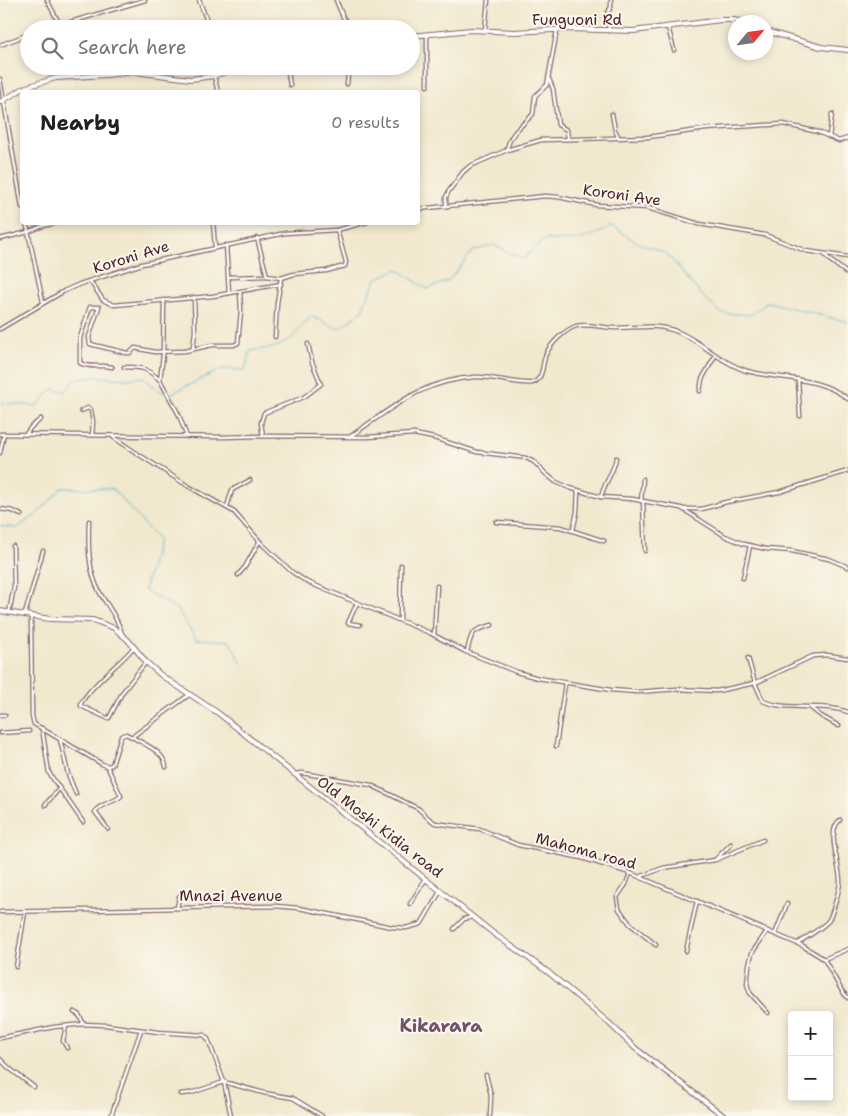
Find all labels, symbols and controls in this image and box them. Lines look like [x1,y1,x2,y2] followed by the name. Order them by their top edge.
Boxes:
[532,10,623,30] street label: Funguoni Rd
[728,15,773,60] north arrow
[20,20,420,75] search box
[38,34,66,62] icon: search
[78,35,187,60] text: Search here
[40,109,120,137] text: Nearby
[331,112,400,133] text: 0 results
[582,180,662,210] street label: Koroni Ave
[90,236,172,278] street label: Koroni Ave
[313,772,447,883] street label: Old Moshi Kidia road
[534,828,639,874] street label: Mahoma road
[179,886,283,906] street label: Mnazi Avenue
[788,1011,833,1101] map controls
[788,1011,833,1056] button: +
[400,1014,483,1038] district label: Kikarara
[788,1056,833,1101] button: −

